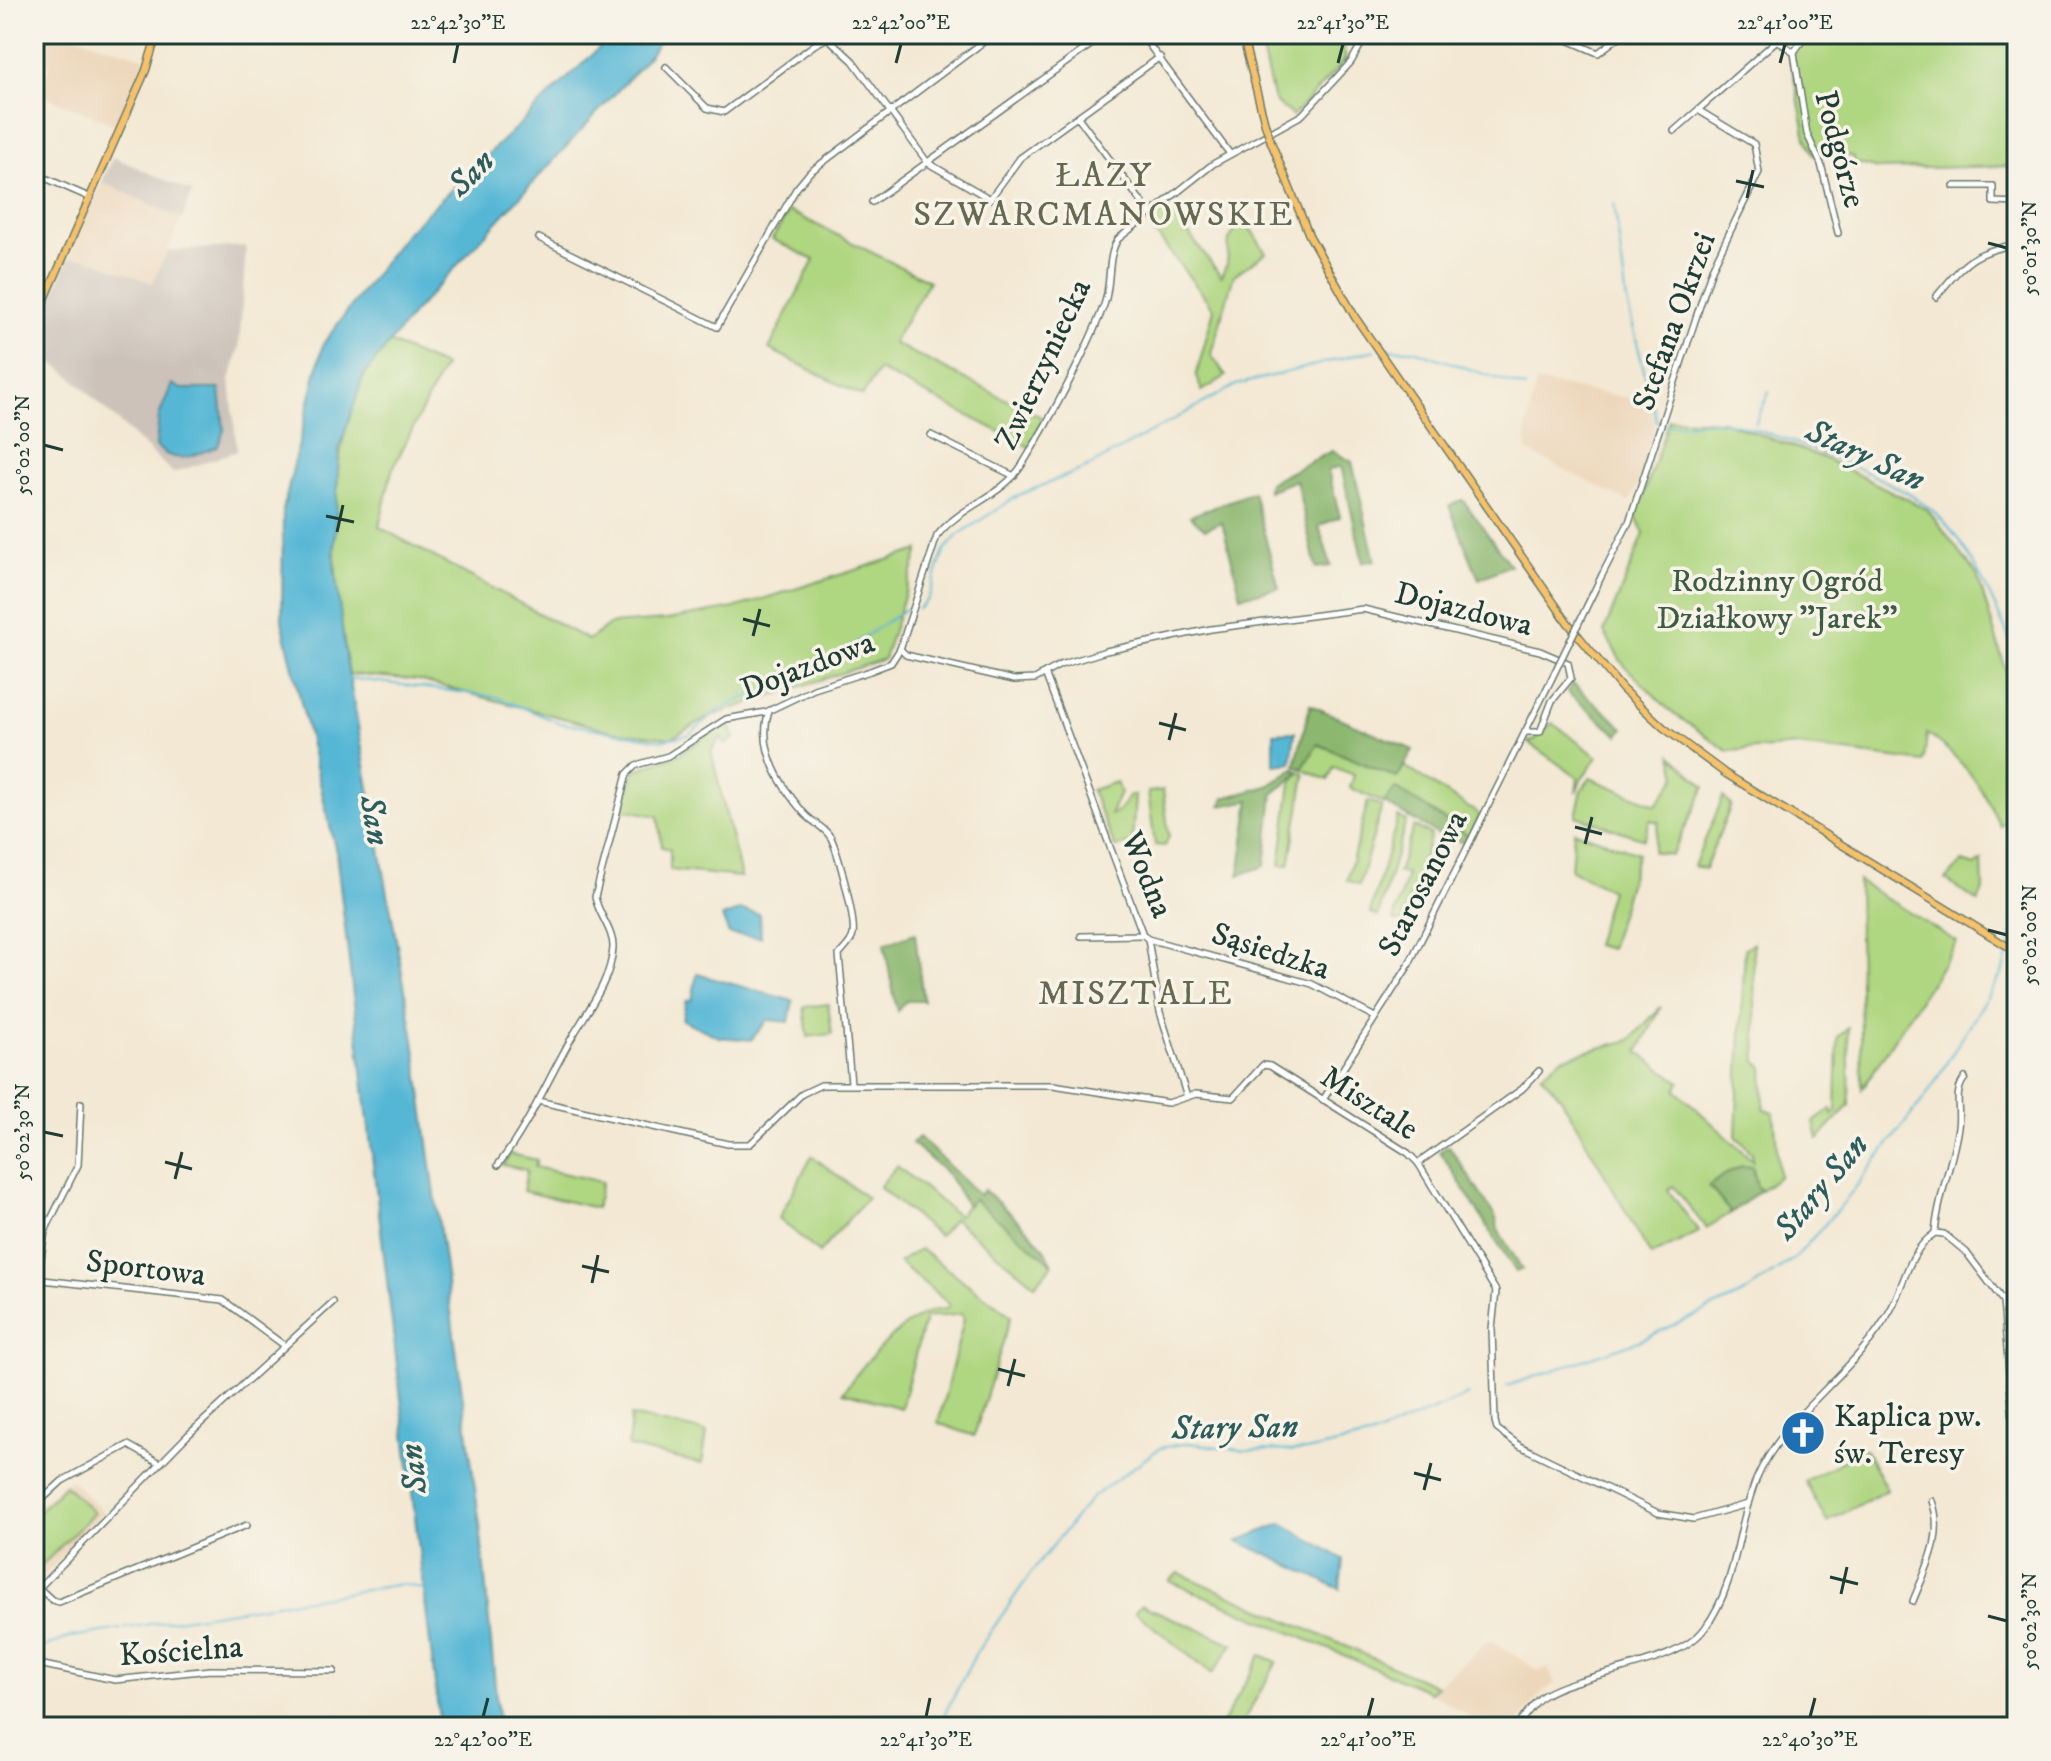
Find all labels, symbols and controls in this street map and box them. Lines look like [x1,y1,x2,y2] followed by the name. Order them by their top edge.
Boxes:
[411,11,505,36] text: 22°42'30"E
[852,11,950,36] text: 22°42'00"E
[1297,11,1389,36] text: 22°41'30"E
[1737,11,1833,36] text: 22°41'00"E
[1804,87,1874,212] street label: Podgórze
[438,141,504,207] water label: San
[913,155,1295,236] district label: ŁAZY SZWARCMANOWSKIE
[2018,201,2043,295] text: 50°01'30"N
[1624,227,1726,416] street label: Stefana Okrzei
[987,273,1101,457] street label: Zwierzyniecka
[11,395,36,495] text: 50°02'00"N
[1798,410,1931,502] water label: Stary San
[1656,562,1898,639] park label: Rodzinny Ogród Działkowy "Jarek"
[1391,574,1537,646] street label: Dojazdowa
[735,623,881,711] street label: Dojazdowa
[349,791,399,848] water label: San
[1370,804,1478,964] street label: Starosanowa
[1110,825,1182,924] street label: Wodna
[2018,885,2043,985] text: 50°02'00"N
[1206,914,1335,990] street label: Sąsiedzka
[1038,973,1234,1015] district label: MISZTALE
[1312,1057,1425,1150] street label: Misztale
[11,1083,36,1181] text: 50°02'30"N
[1764,1125,1878,1250] water label: Stary San
[84,1242,208,1296] street label: Sportowa
[1834,1397,1982,1474] place label: Kaplica pw. św. Teresy
[1170,1406,1299,1450] water label: Stary San
[1779,1409,1827,1457] church icon: Kaplica pw. św. Teresy
[390,1442,438,1497] water label: San
[2018,1572,2043,1670] text: 50°02'30"N
[118,1628,245,1676] street label: Kościelna
[434,1728,532,1753] text: 22°42'00"E
[880,1728,972,1753] text: 22°41'30"E
[1320,1728,1416,1753] text: 22°41'00"E
[1762,1728,1858,1753] text: 22°40'30"E

